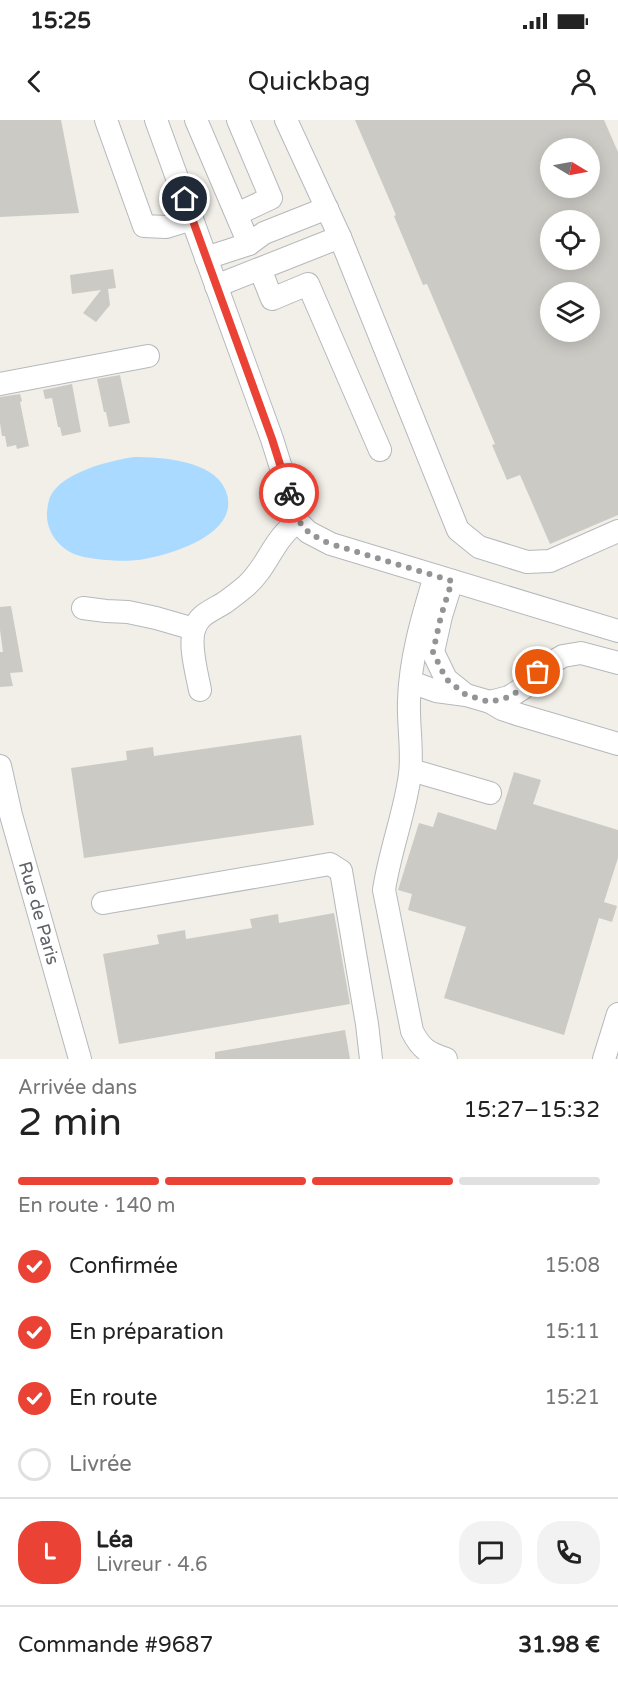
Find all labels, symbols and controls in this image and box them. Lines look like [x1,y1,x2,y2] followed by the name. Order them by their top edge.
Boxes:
[30,8,91,34] text: 15:25
[18,65,51,98] icon: back
[247,65,371,98] text: Quickbag
[567,65,600,98] icon: person
[540,138,600,198] north arrow
[540,138,600,342] map controls
[159,173,210,224] pin
[168,182,201,215] icon: home
[540,210,600,270] button: locate
[540,282,600,342] button: layers
[259,463,319,523] courier
[273,477,306,510] icon: bike
[512,646,563,697] pin
[521,655,554,688] icon: bag
[14,859,64,967] street label: Rue de Paris
[18,1076,137,1100] text: Arrivée dans
[463,1097,600,1123] text: 15:27–15:32
[18,1099,122,1146] text: 2 min
[18,1194,175,1218] text: En route · 140 m
[18,1250,51,1283] icon: check
[69,1253,178,1279] text: Confirmée
[545,1254,600,1278] text: 15:08
[18,1316,51,1349] icon: check
[69,1319,224,1345] text: En préparation
[545,1320,600,1344] text: 15:11
[18,1382,51,1415] icon: check
[69,1385,158,1411] text: En route
[545,1386,600,1410] text: 15:21
[69,1451,132,1477] text: Livrée
[459,1521,522,1584] button: chat
[537,1521,600,1584] button: phone
[96,1527,134,1553] text: Léa
[43,1539,56,1565] text: L
[96,1553,208,1577] text: Livreur · 4.6
[18,1632,213,1658] text: Commande #9687
[518,1632,600,1658] text: 31.98 €

